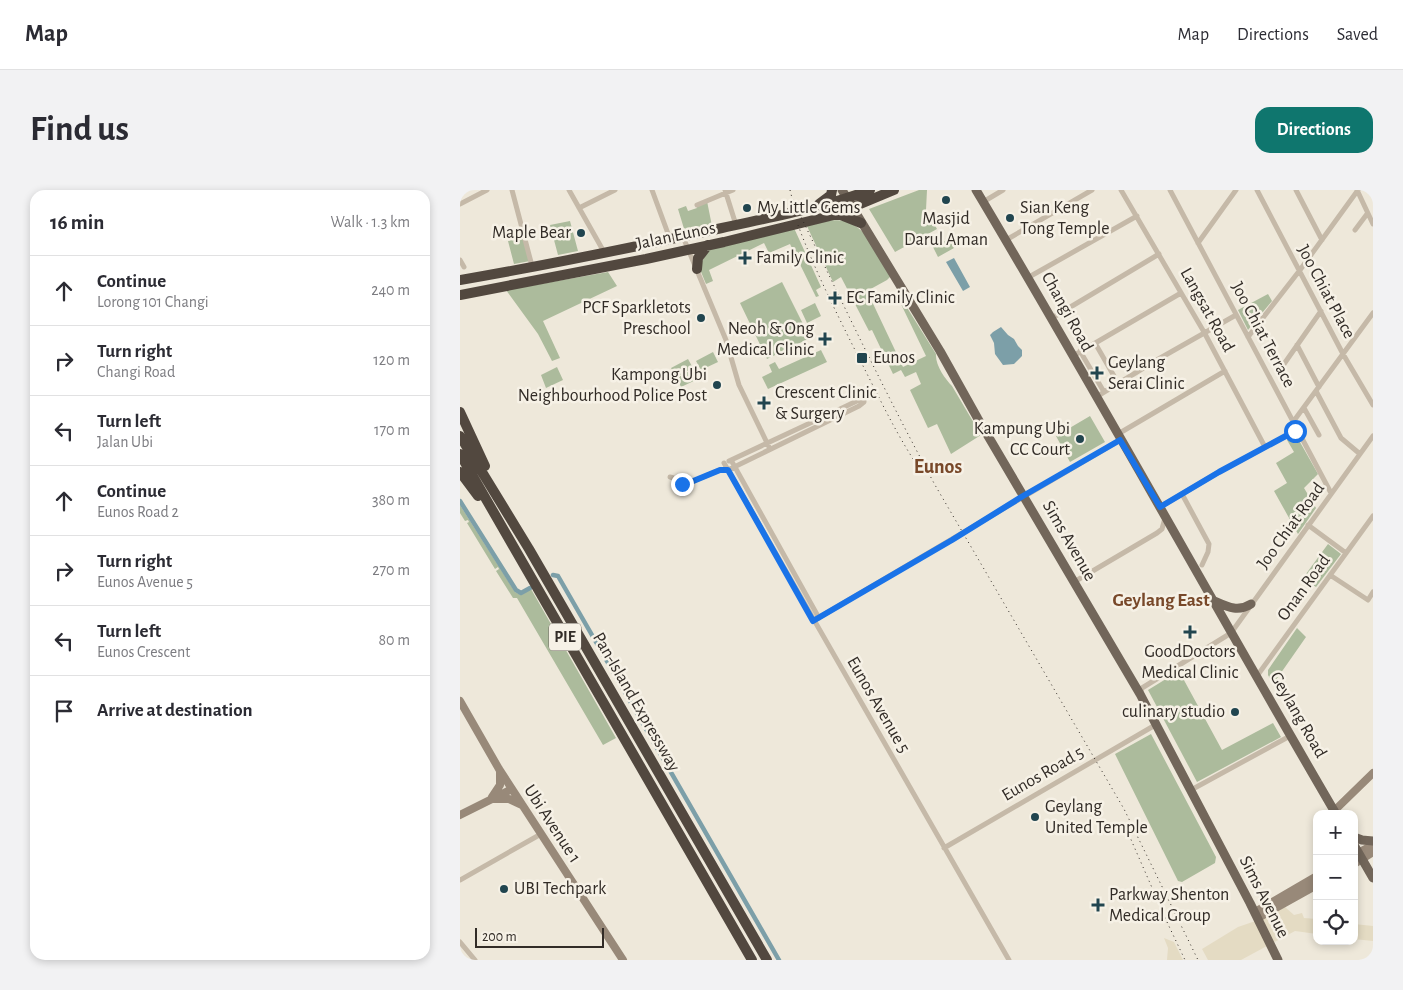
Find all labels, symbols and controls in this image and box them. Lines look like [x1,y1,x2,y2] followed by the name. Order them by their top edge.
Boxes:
[25,22,68,46] text: Map
[1178,26,1209,44] text: Map
[1237,26,1309,44] text: Directions
[1337,26,1378,44] text: Saved
[1255,107,1373,153] button: Directions
[30,112,129,147] text: Find us
[940,194,952,206] marker: Masjid Darul Aman
[757,199,860,217] place label: My Little Gems
[1020,199,1110,238] place label: Sian Keng Tong Temple
[741,202,753,214] marker: My Little Gems
[904,210,988,249] place label: Masjid Darul Aman
[50,212,104,233] text: 16 min
[1004,212,1016,224] marker: Sian Keng Tong Temple
[330,214,410,230] text: Walk · 1.3 km
[635,219,717,253] street label: Jalan Eunos
[492,224,571,242] place label: Maple Bear
[575,227,587,239] marker: Maple Bear
[1294,242,1358,342] street label: Joo Chiat Place
[756,249,844,267] place label: Family Clinic
[738,251,752,265] marker: Family Clinic
[1177,265,1237,355] street label: Langsat Road
[1038,269,1096,355] street label: Changi Road
[97,272,166,291] text: Continue
[50,277,78,305] icon: ahead
[1228,279,1298,391] street label: Joo Chiat Terrace
[371,282,410,298] text: 240 m
[846,289,955,307] place label: EC Family Clinic
[828,291,842,305] marker: EC Family Clinic
[97,294,209,310] text: Lorong 101 Changi
[582,299,691,338] place label: PCF Sparkletots Preschool
[695,312,707,324] marker: PCF Sparkletots Preschool
[717,320,814,359] place label: Neoh & Ong Medical Clinic
[818,332,832,346] marker: Neoh & Ong Medical Clinic
[97,342,172,361] text: Turn right
[50,347,78,375] icon: right
[873,349,915,367] place label: Eunos
[855,351,869,365] marker: Eunos
[373,352,410,368] text: 120 m
[1108,354,1185,393] place label: Geylang Serai Clinic
[97,364,175,380] text: Changi Road
[518,366,707,405] place label: Kampong Ubi Neighbourhood Police Post
[1090,366,1104,380] marker: Geylang Serai Clinic
[711,379,723,391] marker: Kampong Ubi Neighbourhood Police Post
[775,384,877,423] place label: Crescent Clinic & Surgery
[757,396,771,410] marker: Crescent Clinic & Surgery
[97,412,161,431] text: Turn left
[50,417,78,445] icon: left
[974,420,1070,459] place label: Kampung Ubi CC Court
[1284,420,1307,443] route start
[374,422,410,438] text: 170 m
[1074,433,1086,445] marker: Kampung Ubi CC Court
[97,434,153,450] text: Jalan Ubi
[914,457,962,477] district label: Eunos
[671,473,694,496] route end
[1254,480,1328,572] street label: Joo Chiat Road
[97,482,166,501] text: Continue
[50,487,78,515] icon: ahead
[372,492,410,508] text: 380 m
[1039,498,1099,584] street label: Sims Avenue
[97,504,179,520] text: Eunos Road 2
[97,552,172,571] text: Turn right
[1274,552,1334,624] street label: Onan Road
[50,557,78,585] icon: right
[372,562,410,578] text: 270 m
[97,574,193,590] text: Eunos Avenue 5
[1112,591,1210,610] district label: Geylang East
[97,622,161,641] text: Turn left
[549,624,581,651] road number: PIE
[1183,625,1197,639] marker: GoodDoctors Medical Clinic
[50,627,78,655] icon: left
[589,629,683,775] street label: Pan-Island Expressway
[379,632,410,648] text: 80 m
[1141,643,1239,682] place label: GoodDoctors Medical Clinic
[97,644,190,660] text: Eunos Crescent
[843,654,913,756] street label: Eunos Avenue 5
[1266,669,1330,761] street label: Geylang Road
[50,697,78,725] icon: arrive
[97,701,253,720] text: Arrive at destination
[1122,703,1225,721] place label: culinary studio
[1229,706,1241,718] marker: culinary studio
[999,743,1087,805] street label: Eunos Road 5
[520,782,584,866] street label: Ubi Avenue 1
[1045,798,1148,837] place label: Geylang United Temple
[1313,810,1358,945] map controls
[1313,810,1358,855] button: +
[1029,811,1041,823] marker: Geylang United Temple
[1236,853,1292,941] street label: Sims Avenue
[1313,855,1358,900] button: −
[514,880,607,898] place label: UBI Techpark
[498,883,510,895] marker: UBI Techpark
[1109,886,1229,925] place label: Parkway Shenton Medical Group
[1091,898,1105,912] marker: Parkway Shenton Medical Group
[1313,900,1358,945] button: locate
[475,925,604,948] scale bar
[482,930,517,944] text: 200 m

